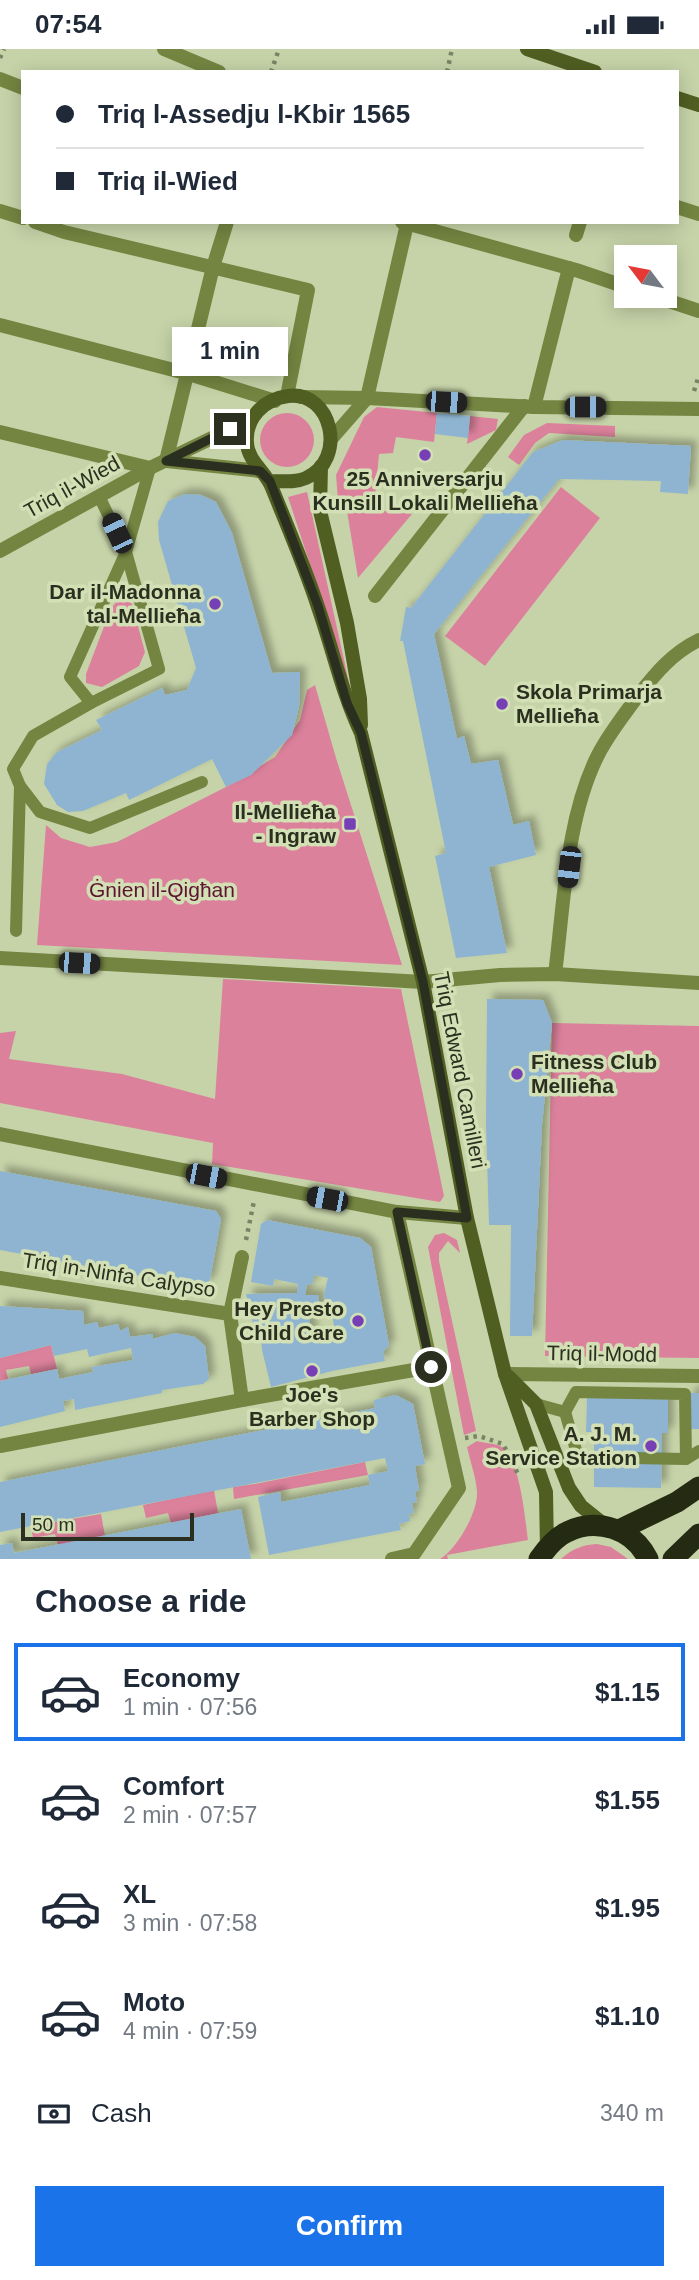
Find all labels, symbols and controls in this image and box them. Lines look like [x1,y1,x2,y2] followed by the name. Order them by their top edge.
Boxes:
[35,9,102,39] text: 07:54
[98,99,410,129] text: Triq l-Assedju l-Kbir 1565
[98,166,238,196] text: Triq il-Wied
[614,245,677,308] north arrow
[614,245,677,308] map controls
[172,327,288,377] callout: 1 min
[200,338,260,364] text: 1 min
[425,390,468,414] car
[565,397,607,418] car
[214,413,246,445] route end
[417,447,433,463] marker: 25 Anniversarju Kunsill Lokali Mellieħa
[20,451,123,522] street label: Triq il-Wied
[312,467,538,514] place label: 25 Anniversarju Kunsill Lokali Mellieħa
[99,510,136,556] car
[49,580,201,627] place label: Dar il-Madonna tal-Mellieħa
[207,596,223,612] marker: Dar il-Madonna tal-Mellieħa
[516,680,662,727] place label: Skola Primarja Mellieħa
[494,696,510,712] marker: Skola Primarja Mellieħa
[234,800,337,847] place label: Il-Mellieħa - Ingraw
[342,816,358,832] marker: Il-Mellieħa - Ingraw
[557,845,582,889] car
[89,878,235,901] park label: Ġnien il-Qigħan
[58,951,101,975] car
[430,970,491,1170] street label: Triq Edward Camilleri
[531,1050,657,1097] place label: Fitness Club Mellieħa
[509,1066,525,1082] marker: Fitness Club Mellieħa
[184,1162,229,1190] car
[305,1185,350,1213] car
[21,1248,217,1301] street label: Triq in-Ninfa Calypso
[234,1297,344,1344] place label: Hey Presto Child Care
[350,1313,366,1329] marker: Hey Presto Child Care
[547,1341,657,1366] street label: Triq il-Modd
[415,1351,447,1383] route start
[304,1363,320,1379] marker: Joe's Barber Shop
[249,1383,375,1430] place label: Joe's Barber Shop
[485,1422,637,1469] place label: A. J. M. Service Station
[643,1438,659,1454] marker: A. J. M. Service Station
[21,1510,194,1542] scale bar
[32,1514,74,1535] text: 50 m
[35,1583,247,1619] text: Choose a ride
[39,1661,102,1724] icon: car
[123,1663,240,1693] text: Economy
[595,1677,660,1707] text: $1.15
[123,1694,257,1720] text: 1 min · 07:56
[39,1769,102,1832] icon: car
[123,1771,224,1801] text: Comfort
[595,1785,660,1815] text: $1.55
[123,1802,257,1828] text: 2 min · 07:57
[39,1877,102,1940] icon: car
[123,1879,156,1909] text: XL
[595,1893,660,1923] text: $1.95
[123,1910,257,1936] text: 3 min · 07:58
[39,1985,102,2048] icon: car
[123,1987,185,2017] text: Moto
[595,2001,660,2031] text: $1.10
[123,2018,257,2044] text: 4 min · 07:59
[35,2095,73,2133] icon: cash
[91,2098,152,2128] text: Cash
[600,2100,664,2126] text: 340 m
[35,2186,664,2266] button: Confirm

